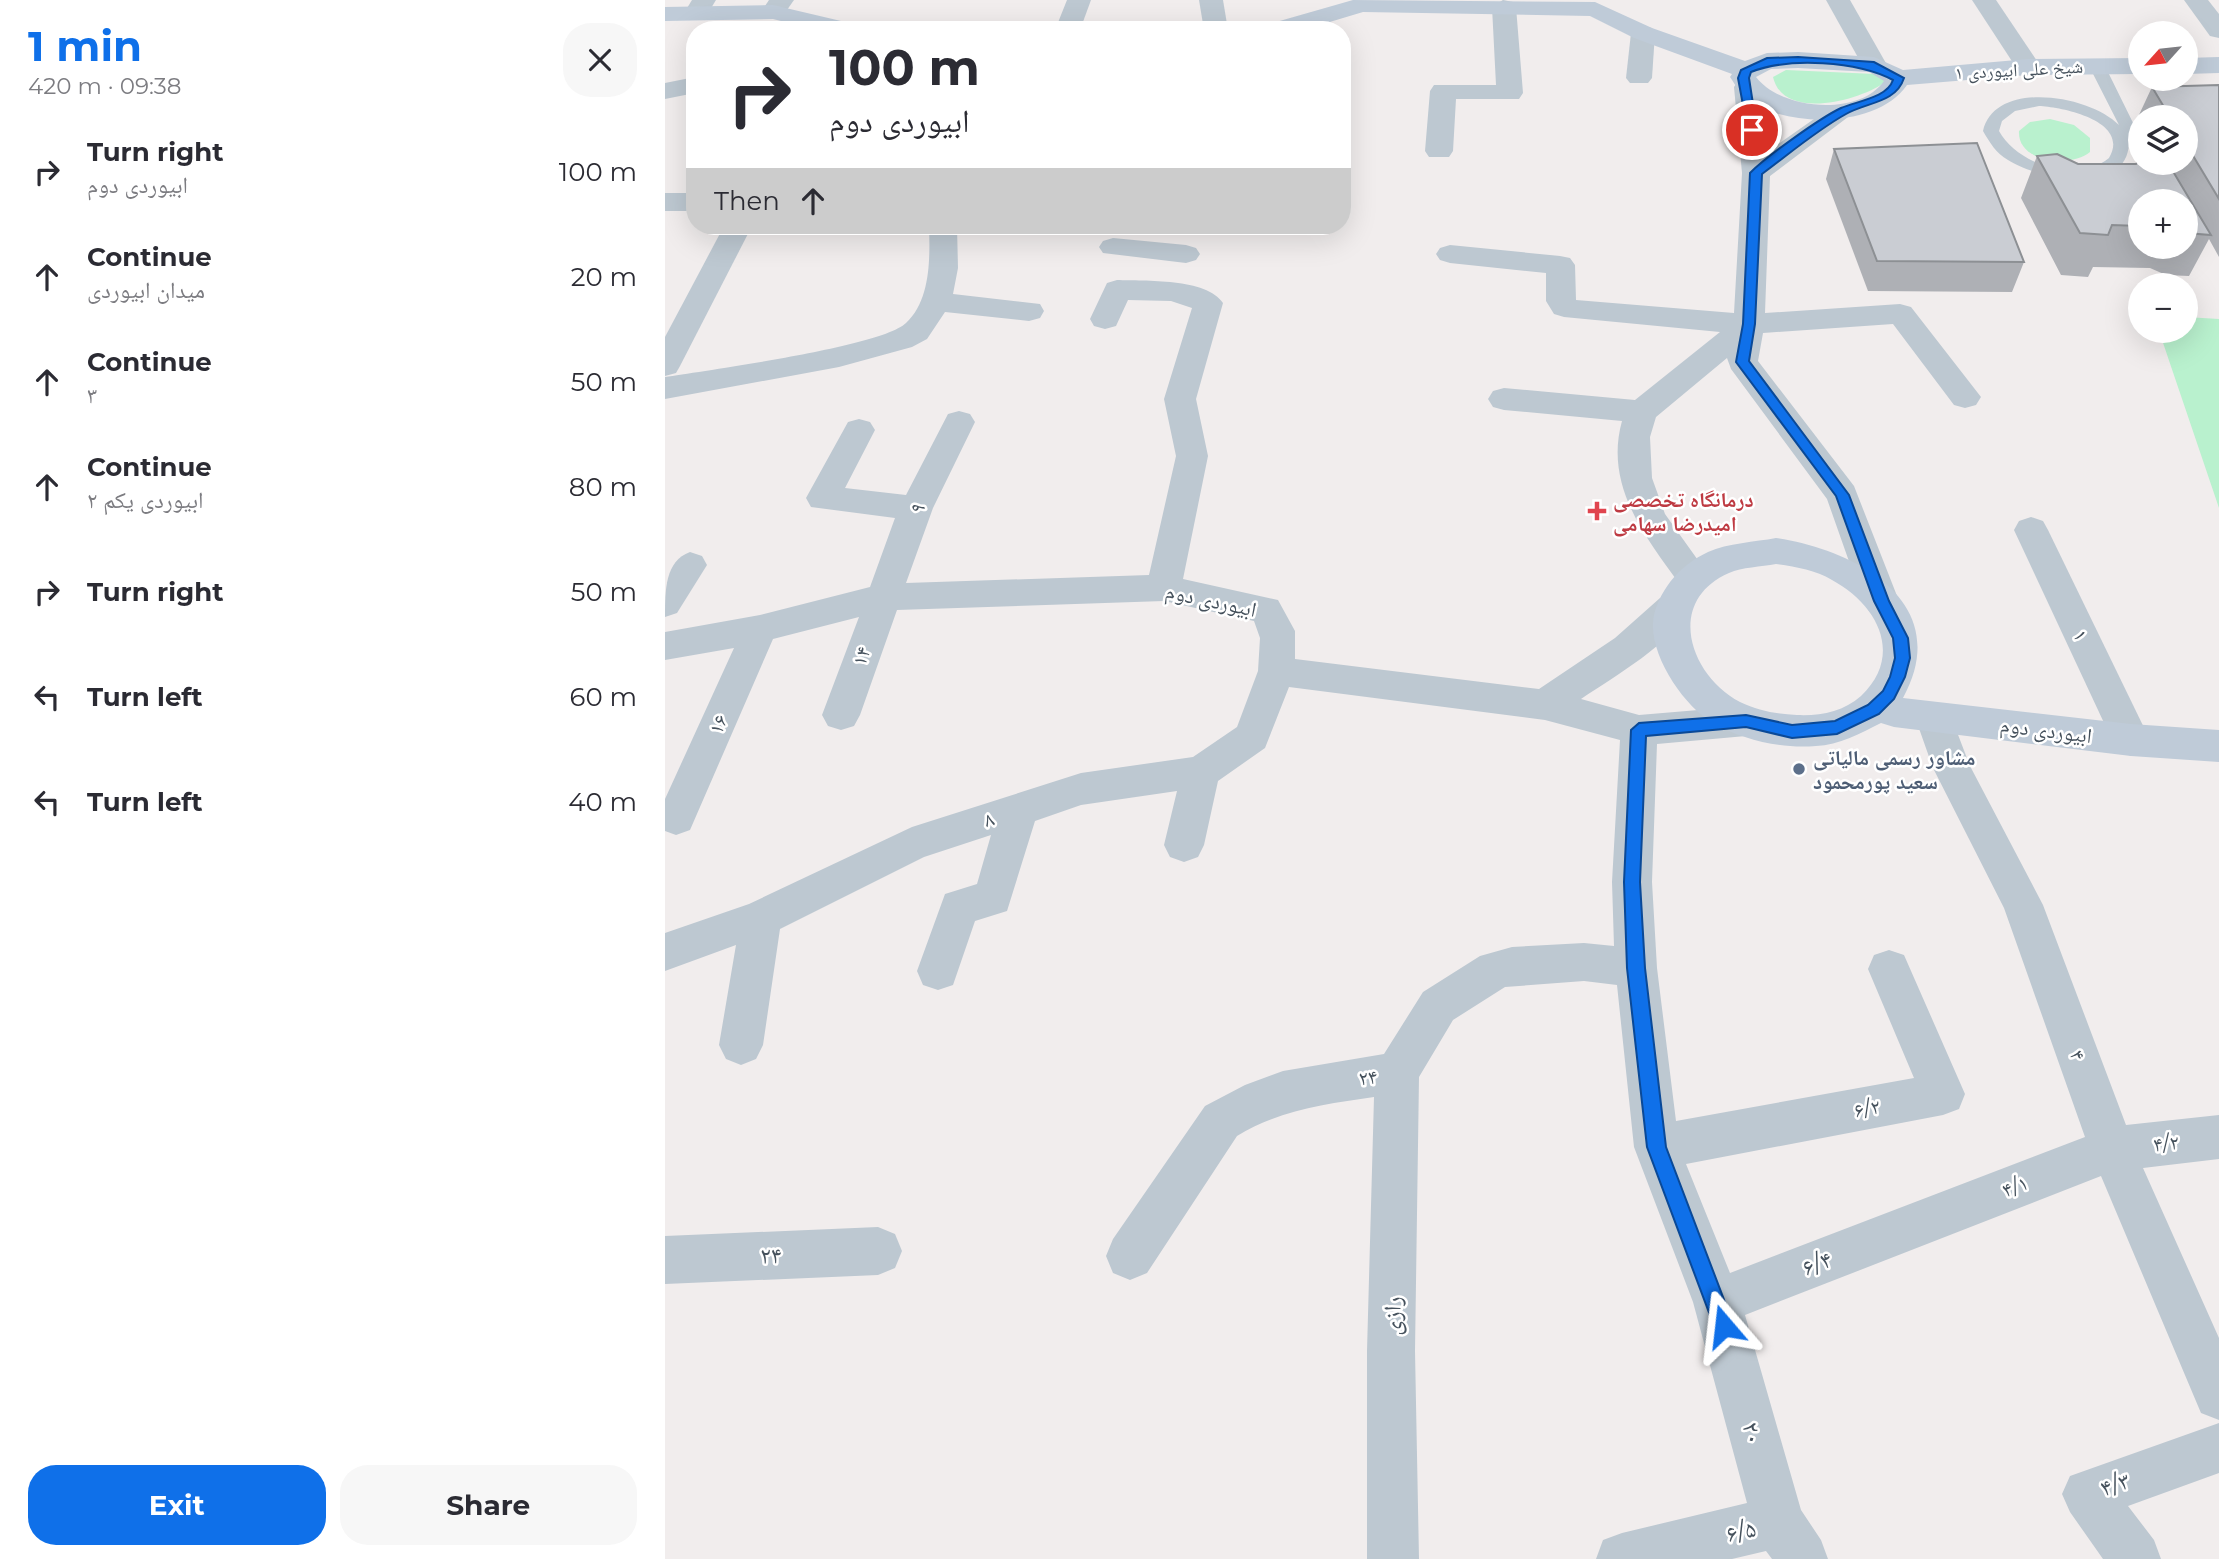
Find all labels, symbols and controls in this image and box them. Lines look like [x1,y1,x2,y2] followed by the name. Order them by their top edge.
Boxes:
[28,20,142,72] text: 1 min
[2128,21,2198,91] north arrow
[2128,21,2198,343] map controls
[563,23,637,97] button: close
[829,38,980,97] text: 100 m
[714,49,805,140] icon: right
[1954,56,2084,85] street label: شیخ علی ابیوردی ۱
[28,72,181,100] text: 420 m · 09:38
[1722,100,1782,160] pin
[829,101,970,140] text: ابیوردی دوم
[2128,105,2198,175] button: layers
[1733,111,1771,149] icon: arrive
[87,136,223,168] text: Turn right
[28,153,66,191] icon: right
[559,156,637,188] text: 100 m
[87,171,188,199] text: ابیوردی دوم
[794,182,832,220] icon: ahead
[714,185,780,217] text: Then
[2128,189,2198,259] button: +
[87,241,212,273] text: Continue
[28,258,66,296] icon: ahead
[571,261,637,293] text: 20 m
[2128,273,2198,343] button: −
[87,276,205,304] text: میدان ابیوردی
[87,346,212,378] text: Continue
[28,363,66,401] icon: ahead
[571,366,637,398] text: 50 m
[87,381,97,409] text: ۳
[87,451,212,483] text: Continue
[28,468,66,506] icon: ahead
[569,471,637,503] text: 80 m
[87,486,203,514] text: ۲ ابیوردی یکم
[1613,487,1754,537] place label: درمانگاه تخصصی امیدرضا سهامی
[904,499,930,517] street label: ۹
[1587,501,1607,521] marker: درمانگاه تخصصی امیدرضا سهامی
[28,573,66,611] icon: right
[87,576,223,608] text: Turn right
[571,576,637,608] text: 50 m
[1163,578,1259,624] street label: ابیوردی دوم
[2068,625,2094,645] street label: ۱
[846,643,876,669] street label: ۱۴
[28,678,66,716] icon: left
[87,681,203,713] text: Turn left
[570,681,637,713] text: 60 m
[703,710,733,738] street label: ۱۶
[1998,712,2093,750] street label: ابیوردی دوم
[1813,745,1975,794] place label: مشاور رسمی مالیاتی سعید پورمحمود
[1791,761,1807,777] marker: مشاور رسمی مالیاتی سعید پورمحمود
[28,783,66,821] icon: left
[87,786,203,818] text: Turn left
[568,786,637,818] text: 40 m
[981,806,997,832] street label: ۸
[2065,1046,2091,1064] street label: ۴
[1357,1063,1379,1091] street label: ۲۴
[1852,1093,1882,1123] street label: ۶/۲
[2152,1129,2180,1157] street label: ۴/۲
[1998,1170,2032,1202] street label: ۴/۱
[760,1240,782,1270] street label: ۲۴
[1798,1244,1836,1282] street label: ۶/۴
[1687,1289,1761,1363] position arrow
[1377,1296,1407,1336] street label: رازی
[1736,1419,1770,1447] street label: ۲۰
[28,1465,326,1545] button: Exit
[340,1465,637,1545] button: Share
[2096,1465,2134,1503] street label: ۴/۳
[1723,1514,1759,1548] street label: ۶/۵

